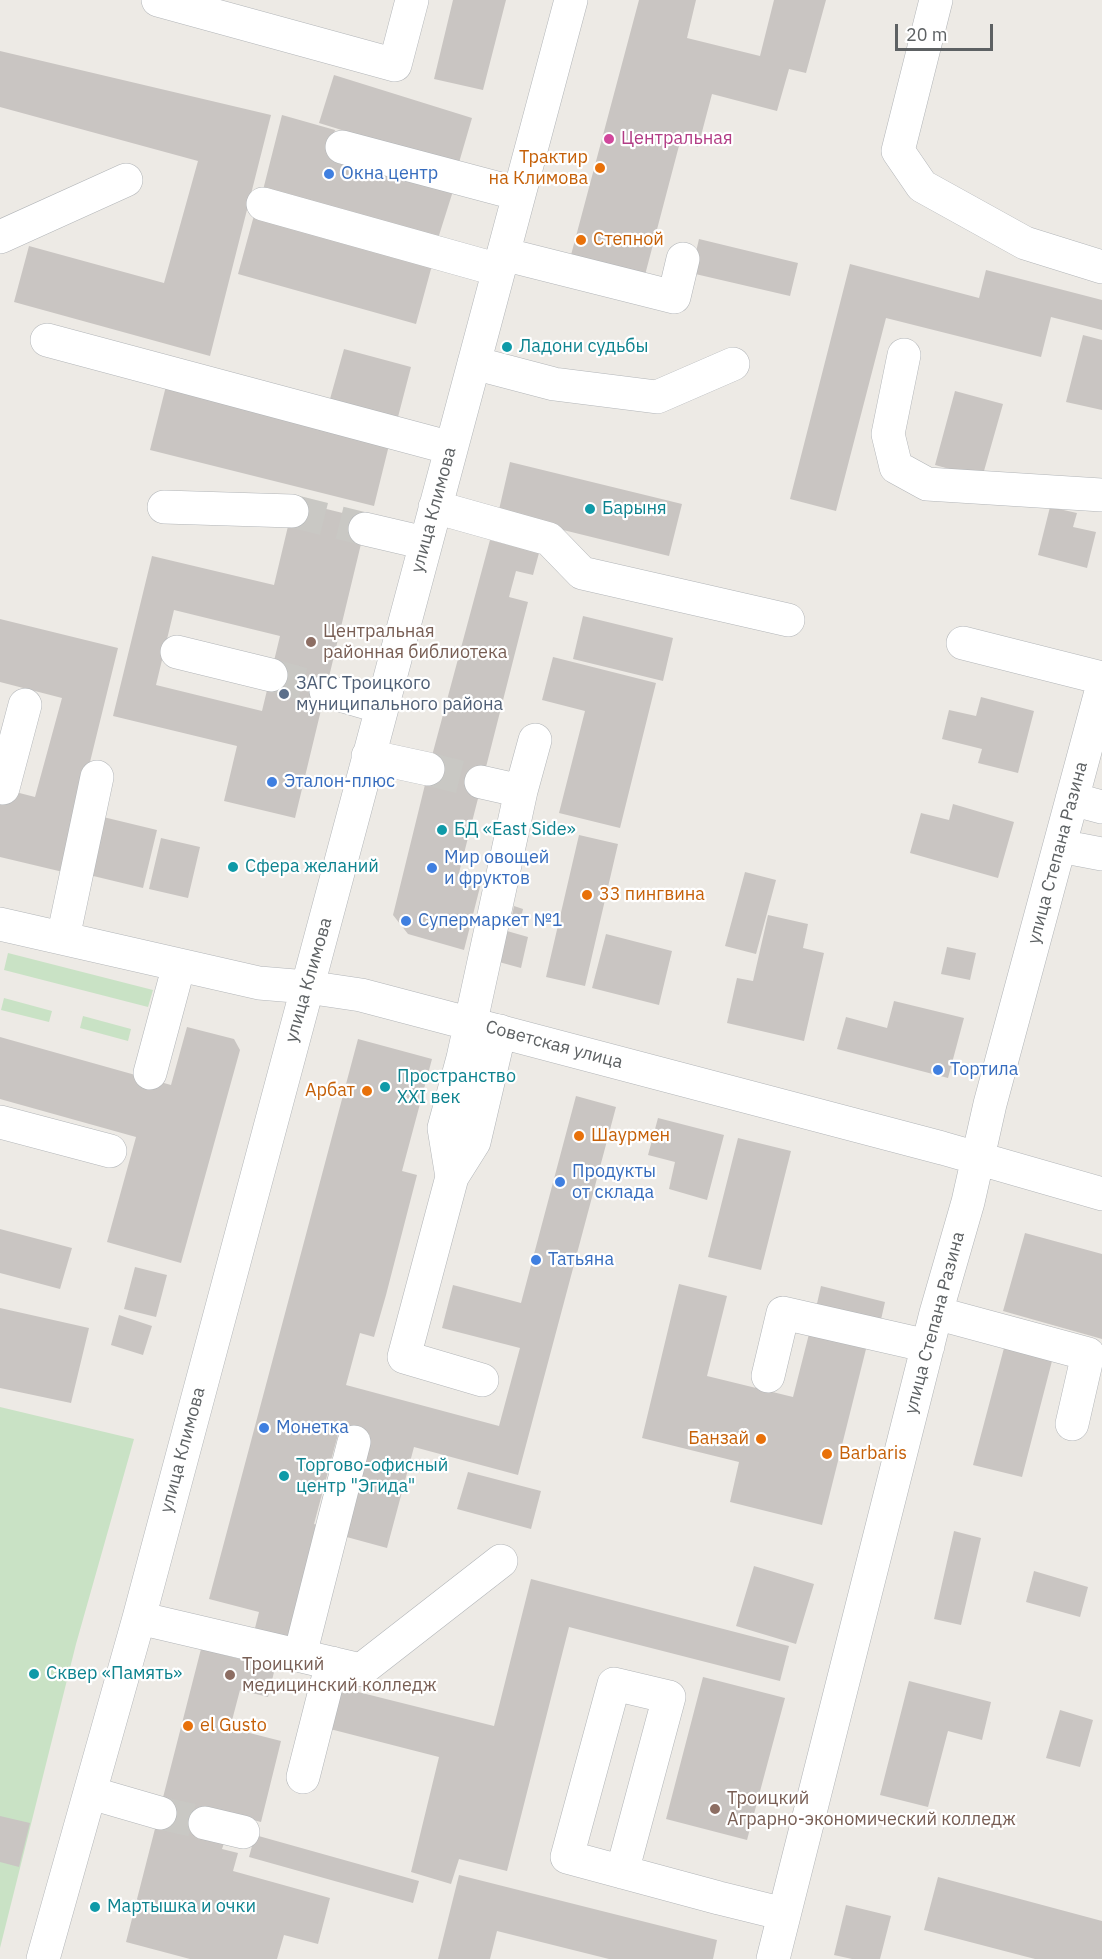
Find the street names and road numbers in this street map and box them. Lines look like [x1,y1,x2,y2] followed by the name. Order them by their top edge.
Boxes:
[407,445,461,575] street label: улица Климова
[1023,759,1093,947] street label: улица Степана Разина
[281,915,337,1045] street label: улица Климова
[483,1016,625,1074] street label: Советская улица
[900,1229,970,1417] street label: улица Степана Разина
[156,1385,210,1515] street label: улица Климова

